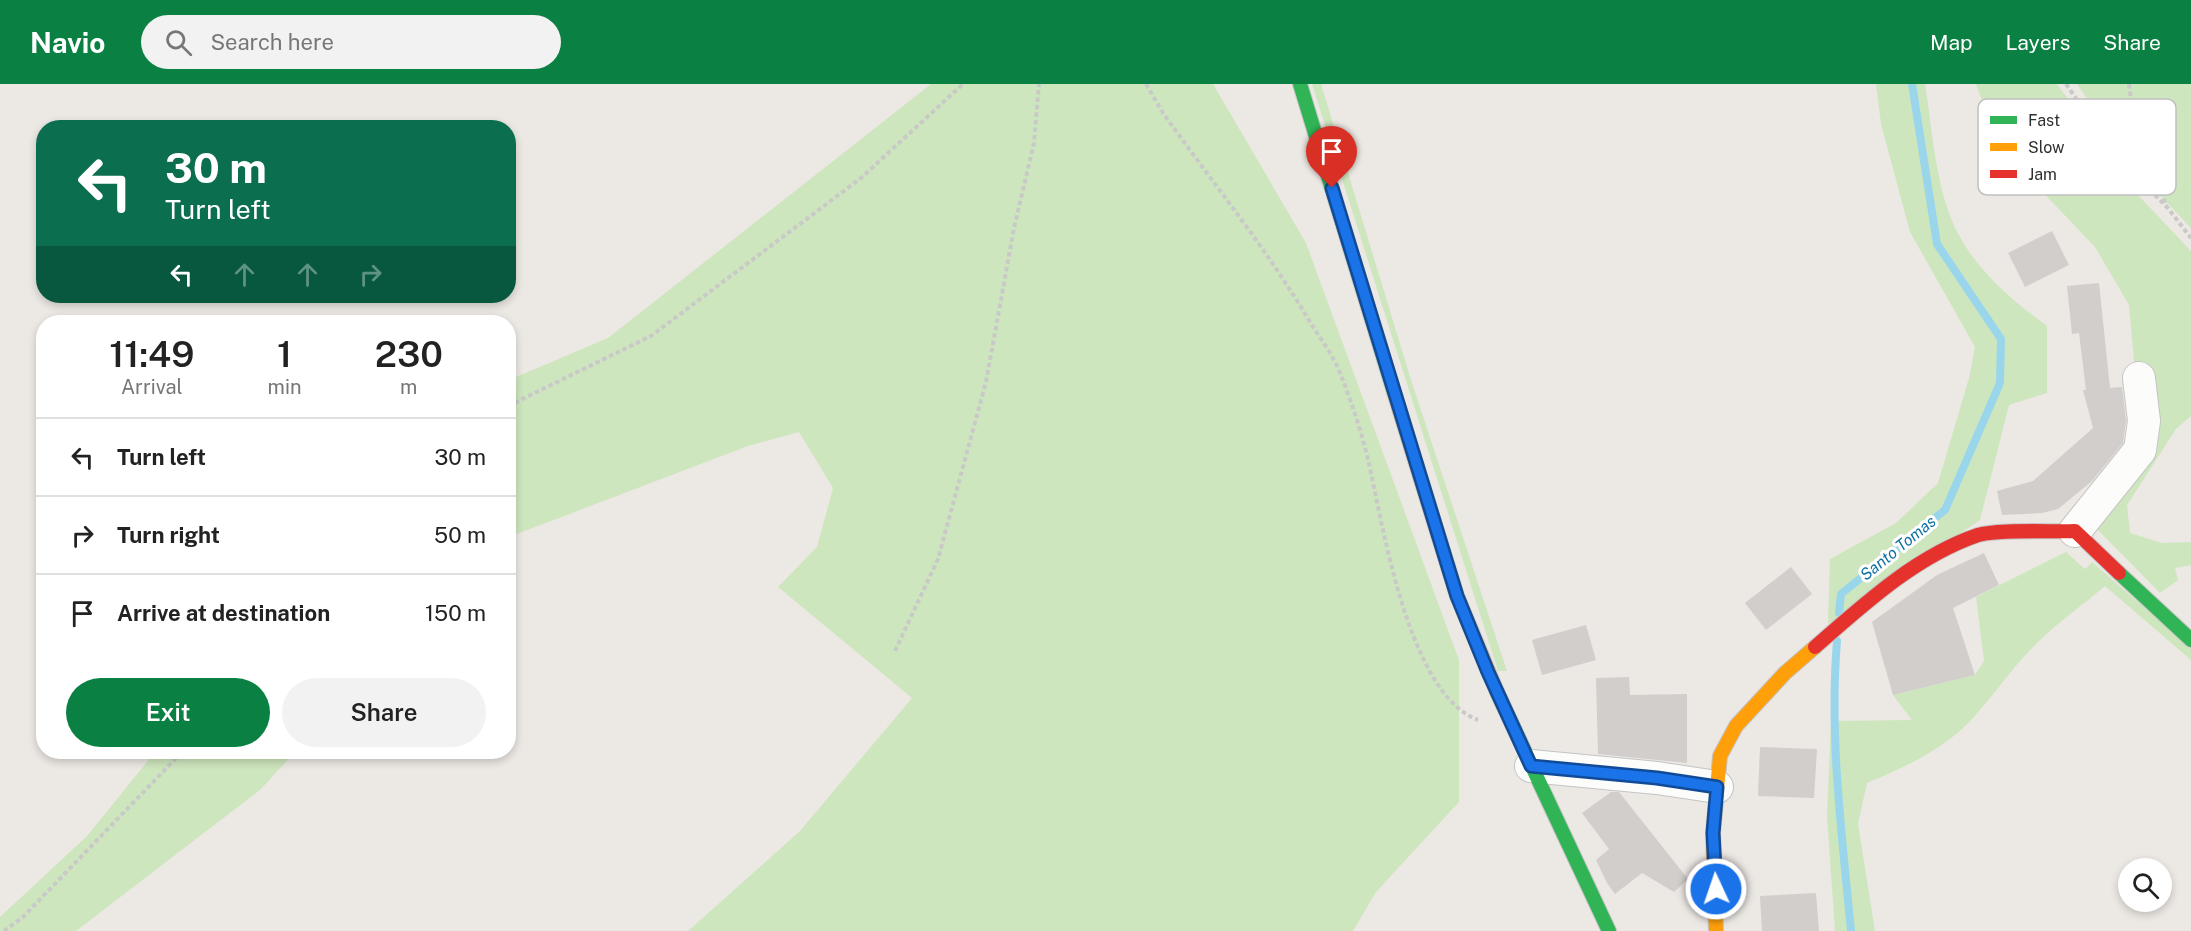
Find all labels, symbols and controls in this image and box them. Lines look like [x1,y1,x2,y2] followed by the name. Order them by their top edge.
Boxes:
[141,15,561,69] search box
[30,26,105,59] text: Navio
[162,26,195,59] icon: search
[210,29,334,55] text: Search here
[1930,30,1973,55] text: Map
[2006,30,2070,55] text: Layers
[2103,30,2161,55] text: Share
[1978,99,2176,195] legend
[2028,111,2060,130] text: Fast
[1306,126,1357,188] pin
[1315,135,1348,168] icon: arrive
[2028,138,2065,157] text: Slow
[165,143,267,192] text: 30 m
[66,144,144,222] icon: left
[2028,165,2057,184] text: Jam
[165,193,271,225] text: Turn left
[165,258,198,291] icon: left
[228,258,261,291] icon: ahead
[291,258,324,291] icon: ahead
[354,258,387,291] icon: right
[109,333,194,375] text: 11:49
[277,333,292,375] text: 1
[375,333,443,375] text: 230
[121,375,183,399] text: Arrival
[268,375,302,399] text: min
[400,375,417,399] text: m
[66,441,99,474] icon: left
[117,444,206,470] text: Turn left
[434,444,486,470] text: 30 m
[1856,512,1940,584] water label: Santo Tomas
[66,519,99,552] icon: right
[117,522,220,548] text: Turn right
[434,522,486,548] text: 50 m
[66,597,99,630] icon: arrive
[117,600,330,626] text: Arrive at destination
[425,600,486,626] text: 150 m
[66,678,270,747] button: Exit
[282,678,486,747] button: Share
[1684,857,1748,921] position arrow
[2118,858,2172,912] map controls
[2118,858,2172,912] button: search

